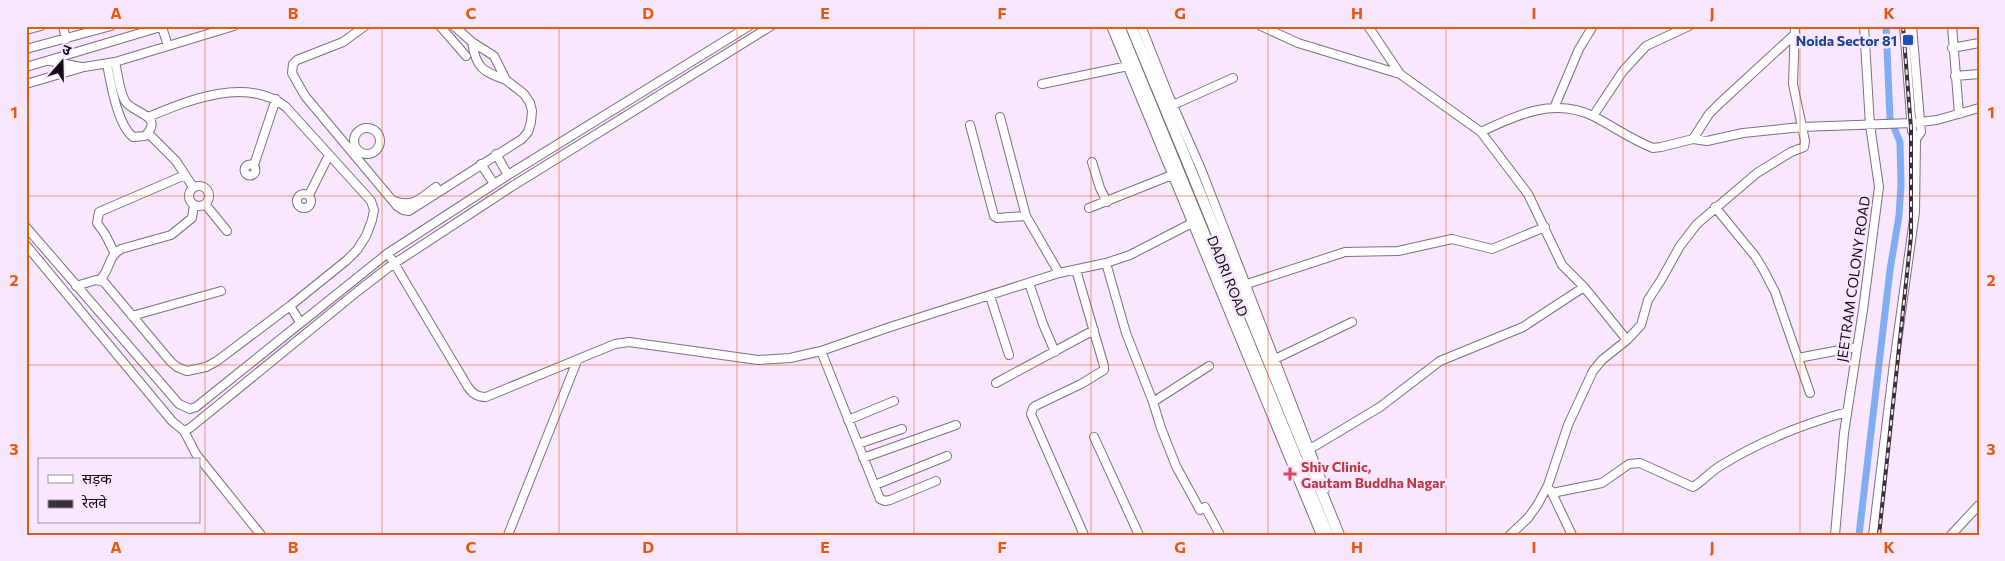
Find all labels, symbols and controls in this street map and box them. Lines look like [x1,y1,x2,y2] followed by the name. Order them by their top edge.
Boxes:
[110,3,122,22] text: A
[288,3,299,22] text: B
[466,3,477,22] text: C
[642,3,654,22] text: D
[820,3,830,22] text: E
[997,3,1007,22] text: F
[1174,3,1186,22] text: G
[1351,3,1363,22] text: H
[1531,3,1537,22] text: I
[1709,3,1715,22] text: J
[1883,3,1895,22] text: K
[1796,32,1897,49] place label: Noida Sector 81
[1901,33,1915,47] marker: Noida Sector 81
[38,38,88,88] north arrow
[60,40,74,59] text: उ
[10,102,18,121] text: 1
[1987,102,1995,121] text: 1
[1833,195,1873,363] street label: JEETRAM COLONY ROAD
[1204,233,1252,319] street label: DADRI ROAD
[9,270,19,289] text: 2
[1986,270,1996,289] text: 2
[9,439,19,458] text: 3
[1986,439,1996,458] text: 3
[38,458,200,524] legend
[1301,458,1445,491] place label: Shiv Clinic, Gautam Buddha Nagar
[1283,467,1297,481] marker: Shiv Clinic, Gautam Buddha Nagar
[82,469,112,487] text: सड़क
[81,493,107,511] text: रेलवे
[110,537,122,556] text: A
[288,537,299,556] text: B
[466,537,477,556] text: C
[642,537,654,556] text: D
[820,537,830,556] text: E
[997,537,1007,556] text: F
[1174,537,1186,556] text: G
[1351,537,1363,556] text: H
[1531,537,1537,556] text: I
[1709,537,1715,556] text: J
[1883,537,1895,556] text: K

